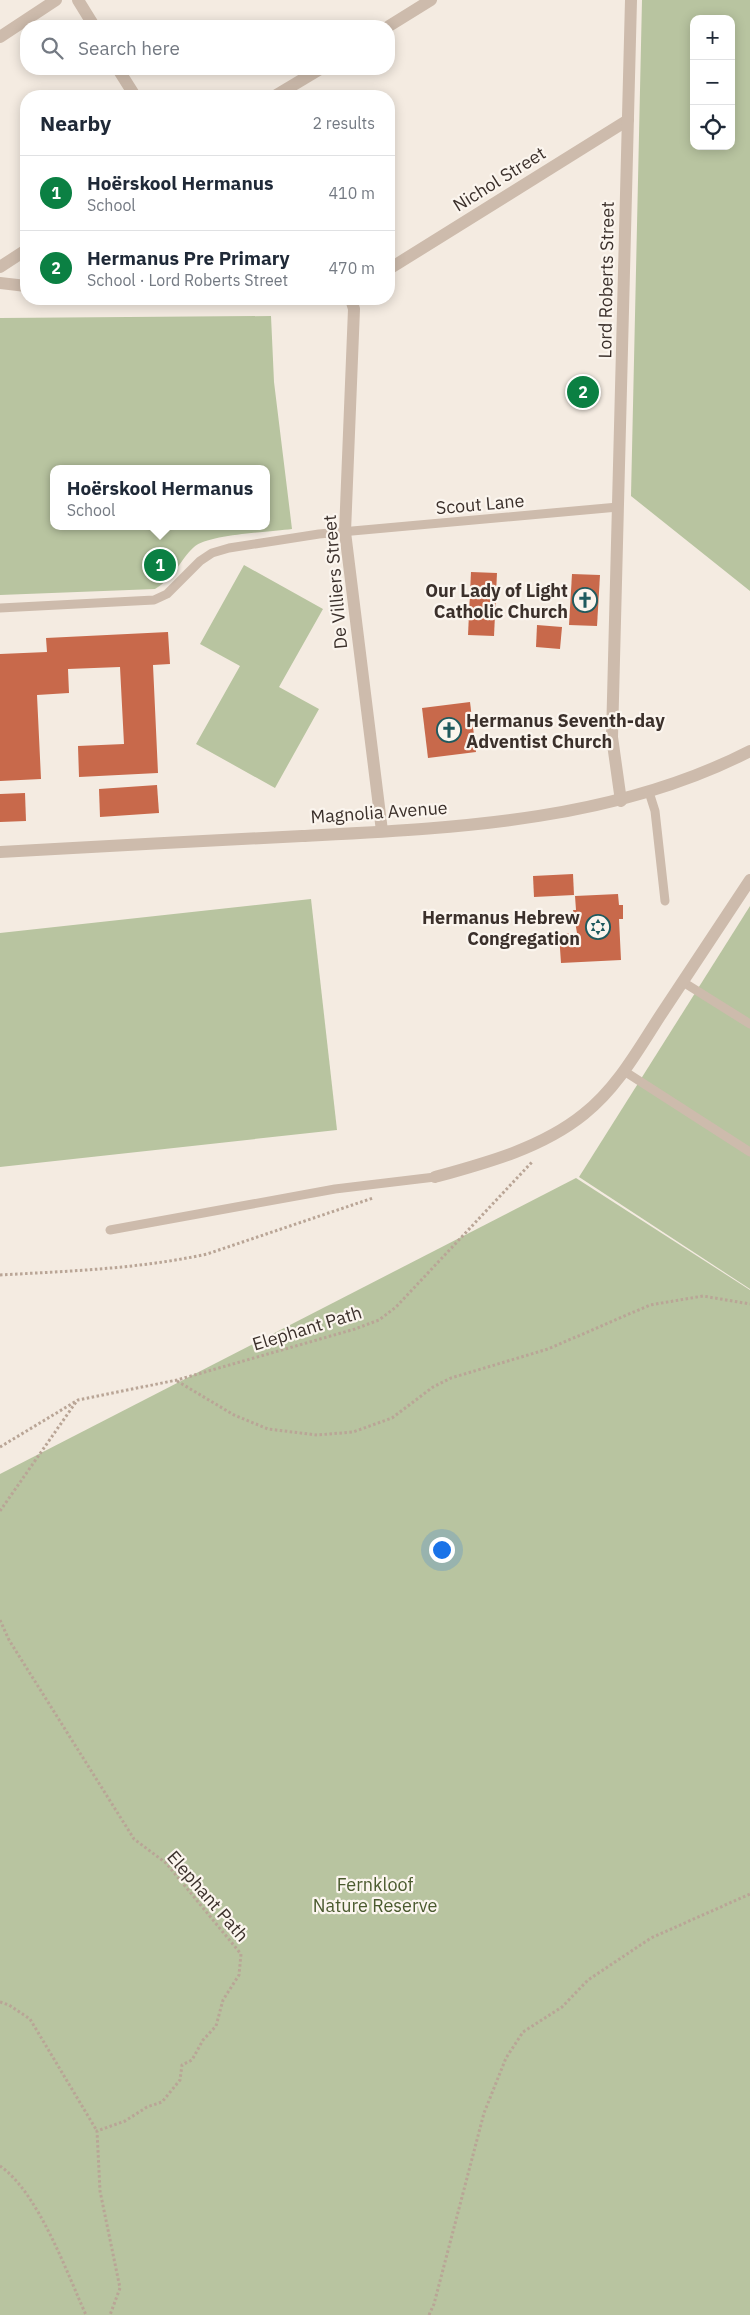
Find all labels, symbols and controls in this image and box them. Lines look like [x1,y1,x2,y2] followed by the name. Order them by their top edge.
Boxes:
[690,15,735,150] map controls
[690,15,735,60] button: +
[20,20,395,75] search box
[38,34,66,62] icon: search
[78,36,180,60] text: Search here
[690,60,735,105] button: −
[690,105,735,150] button: locate
[40,109,111,137] text: Nearby
[312,113,375,133] text: 2 results
[448,141,550,217] street label: Nichol Street
[87,171,274,195] text: Hoërskool Hermanus
[51,183,61,203] text: 1
[328,183,375,203] text: 410 m
[87,195,136,215] text: School
[593,201,619,359] street label: Lord Roberts Street
[87,246,290,270] text: Hermanus Pre Primary
[51,258,61,278] text: 2
[328,258,375,278] text: 470 m
[87,270,288,290] text: School · Lord Roberts Street
[567,373,599,411] pin: 2
[50,465,270,530] popup
[67,476,253,500] text: Hoërskool Hermanus
[435,489,525,519] street label: Scout Lane
[67,500,115,520] text: School
[318,514,352,650] street label: De Villiers Street
[144,546,176,584] pin: 1
[425,579,568,623] place label: Our Lady of Light Catholic Church
[572,587,598,613] church icon: Our Lady of Light Catholic Church
[466,709,665,753] place label: Hermanus Seventh-day Adventist Church
[436,717,462,743] church icon: Hermanus Seventh-day Adventist Church
[310,796,448,828] street label: Magnolia Avenue
[422,906,580,950] place label: Hermanus Hebrew Congregation
[585,914,611,940] synagogue icon: Hermanus Hebrew Congregation
[249,1300,365,1356] street label: Elephant Path
[429,1537,455,1563] your location
[162,1846,254,1946] street label: Elephant Path
[313,1873,437,1917] park label: Fernkloof Nature Reserve

